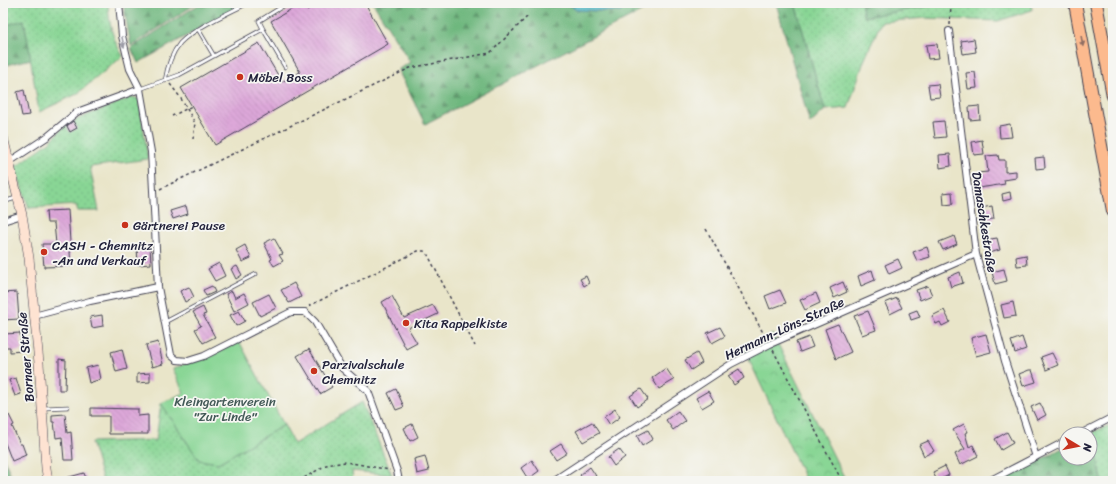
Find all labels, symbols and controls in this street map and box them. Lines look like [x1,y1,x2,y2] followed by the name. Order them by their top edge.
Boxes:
[1079,35,1085,47] one-way arrow
[121,36,127,48] one-way arrow
[248,66,313,89] place label: Möbel Boss
[235,72,245,82] marker: Möbel Boss
[965,170,1004,274] street label: Damaschkestraße
[133,214,225,237] place label: Gärtnerei Pause
[120,220,130,230] marker: Gärtnerei Pause
[52,234,154,272] place label: CASH - Chemnitz -An und Verkauf
[39,247,49,257] marker: CASH - Chemnitz -An und Verkauf
[720,290,848,366] street label: Hermann-Löns-Straße
[10,311,41,403] street label: Bornaer Straße
[414,312,507,335] place label: Kita Rappelkiste
[401,318,411,328] marker: Kita Rappelkiste
[322,353,405,391] place label: Parzivalschule Chemnitz
[309,366,319,376] marker: Parzivalschule Chemnitz
[174,390,276,428] park label: Kleingartenverein "Zur Linde"
[1058,426,1098,466] north arrow
[1077,441,1098,453] text: N

